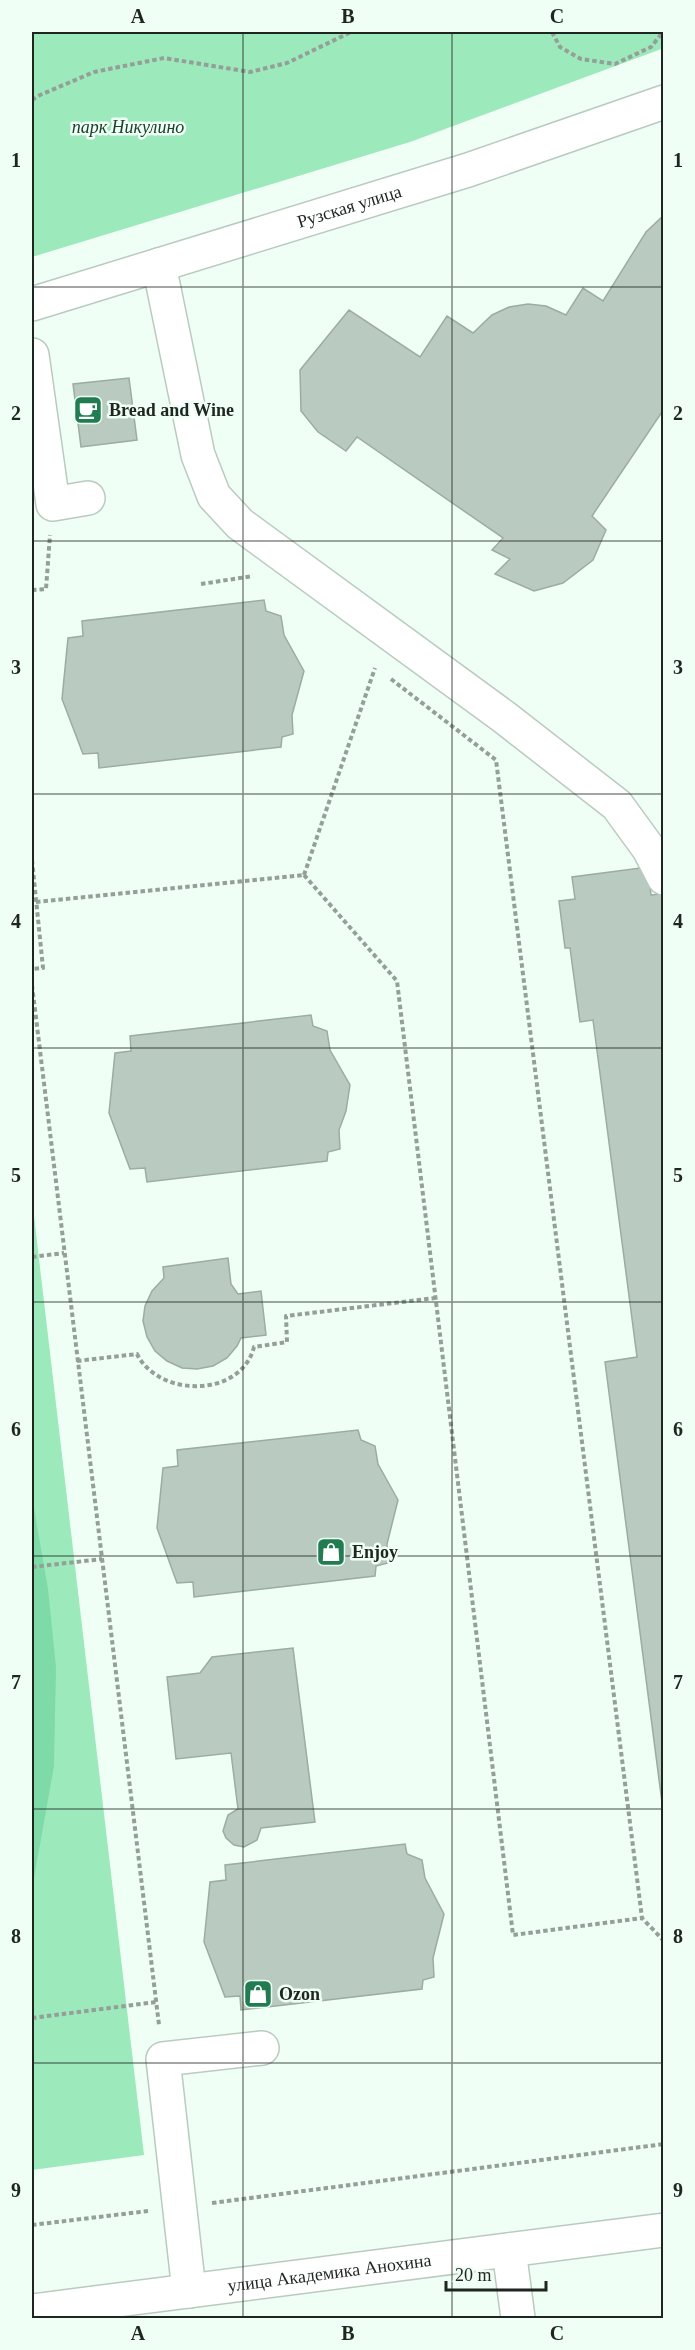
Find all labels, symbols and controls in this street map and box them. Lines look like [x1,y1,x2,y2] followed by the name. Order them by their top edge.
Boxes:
[131,5,146,27] text: A
[341,5,355,27] text: B
[550,5,564,27] text: C
[72,117,184,137] park label: парк Никулино
[11,149,21,171] text: 1
[673,149,683,171] text: 1
[295,181,404,232] street label: Рузская улица
[72,394,104,426] cafe icon: Bread and Wine
[109,400,234,420] place label: Bread and Wine
[11,402,21,424] text: 2
[673,402,683,424] text: 2
[11,656,21,678] text: 3
[673,656,683,678] text: 3
[11,910,21,932] text: 4
[673,910,683,932] text: 4
[11,1164,21,1186] text: 5
[673,1164,683,1186] text: 5
[11,1418,21,1440] text: 6
[673,1418,683,1440] text: 6
[315,1536,347,1568] shop icon: Enjoy
[352,1542,398,1562] place label: Enjoy
[11,1671,21,1693] text: 7
[673,1671,683,1693] text: 7
[11,1925,21,1947] text: 8
[673,1925,683,1947] text: 8
[242,1978,274,2010] shop icon: Ozon
[279,1984,320,2004] place label: Ozon
[11,2179,21,2201] text: 9
[673,2179,683,2201] text: 9
[227,2250,433,2296] street label: улица Академика Анохина
[446,2254,546,2292] scale bar
[455,2265,492,2285] text: 20 m
[131,2322,146,2344] text: A
[341,2322,355,2344] text: B
[550,2322,564,2344] text: C

